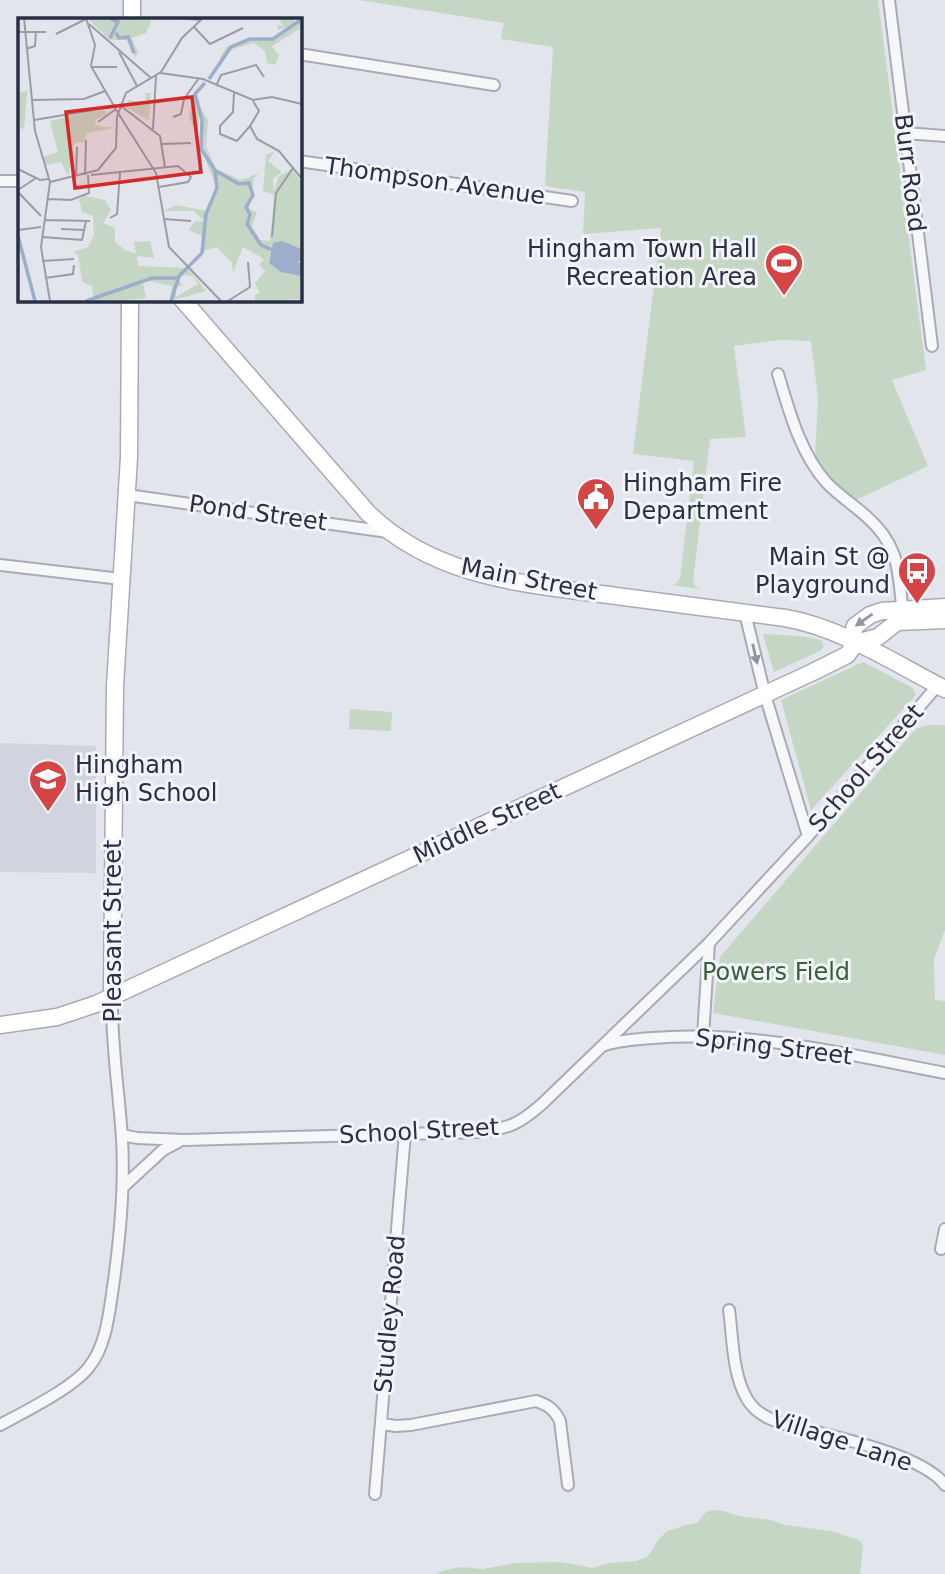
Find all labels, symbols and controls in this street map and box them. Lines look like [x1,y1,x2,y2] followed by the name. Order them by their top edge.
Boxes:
[18,18,301,301] inset map
[889,112,931,234] street label: Burr Road
[322,152,547,210] street label: Thompson Avenue
[527,235,757,291] place label: Hingham Town Hall Recreation Area
[763,242,805,297] sports icon: Hingham Town Hall Recreation Area
[623,469,782,525] place label: Hingham Fire Department
[575,476,617,531] public building icon: Hingham Fire Department
[187,489,329,537] street label: Pond Street
[755,543,890,599] place label: Main St @ Playground
[896,550,938,605] bus stop icon: Main St @ Playground
[459,552,599,606] street label: Main Street
[854,614,874,627] one-way arrow
[750,643,761,665] one-way arrow
[803,698,929,838] street label: School Street
[75,751,217,807] place label: Hingham High School
[27,758,69,813] school or university icon: Hingham High School
[409,777,565,869] street label: Middle Street
[99,840,127,1023] street label: Pleasant Street
[702,958,850,986] park label: Powers Field
[694,1023,854,1071] street label: Spring Street
[338,1113,500,1149] street label: School Street
[369,1234,411,1394] street label: Studley Road
[768,1405,916,1477] street label: Village Lane

